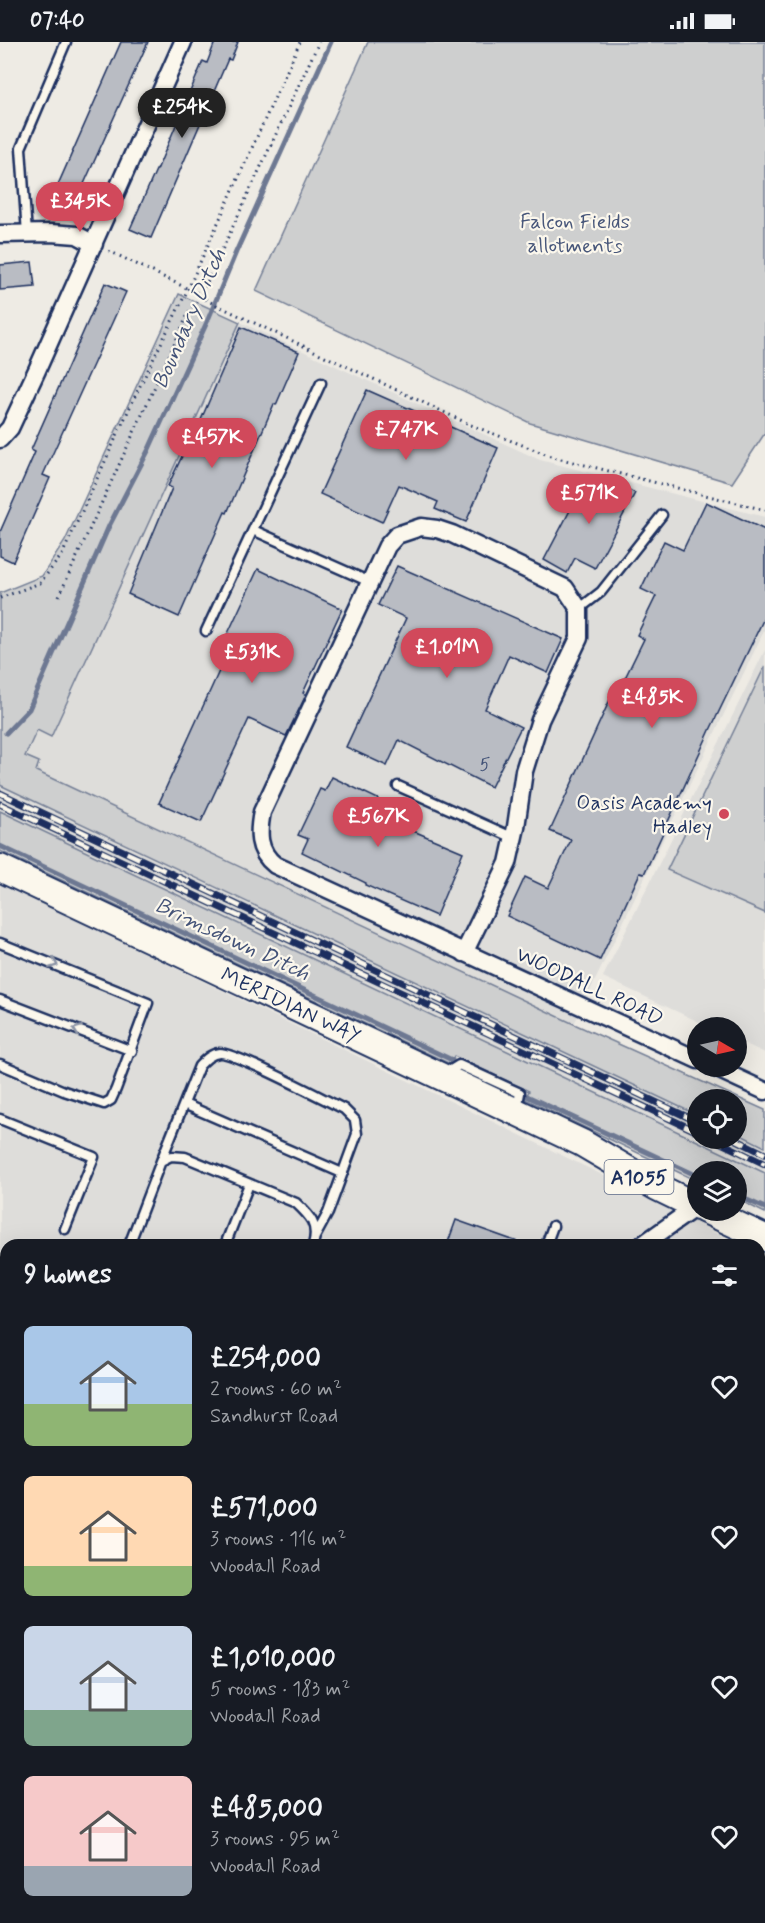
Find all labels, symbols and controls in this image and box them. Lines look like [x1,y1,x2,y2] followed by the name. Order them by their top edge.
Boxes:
[30,7,85,35] text: 07:40
[140,88,224,139] pin: £254K
[152,94,212,121] text: £254K
[38,182,122,233] pin: £345K
[50,188,110,215] text: £345K
[520,208,630,260] park label: Falcon Fields allotments
[146,244,233,393] water label: Boundary Ditch
[364,410,448,461] pin: £747K
[374,416,438,443] text: £747K
[170,418,254,469] pin: £457K
[181,424,243,451] text: £457K
[547,474,631,525] pin: £571K
[560,480,618,507] text: £571K
[398,628,496,679] pin: £1.01M
[210,633,294,684] pin: £531K
[415,634,479,661] text: £1.01M
[224,639,280,666] text: £531K
[610,678,694,729] pin: £485K
[621,684,683,711] text: £485K
[480,753,491,777] house number: 5
[576,789,712,841] place label: Oasis Academy Hadley
[336,797,420,848] pin: £567K
[347,803,409,830] text: £567K
[717,807,731,821] marker: Oasis Academy Hadley
[150,892,314,988] water label: Brimsdown Ditch
[511,941,668,1033] street label: WOODALL ROAD
[48,957,59,969] one-way arrow
[216,961,365,1051] street label: MERIDIAN WAY
[687,1017,747,1077] north arrow
[687,1017,747,1221] map controls
[72,1025,83,1037] one-way arrow
[687,1089,747,1149] button: locate
[604,1160,674,1194] road number: A1055
[687,1161,747,1221] button: layers
[24,1258,112,1292] text: 9 homes
[708,1259,741,1292] icon: filters
[210,1342,321,1376] text: £254,000
[72,1350,144,1422] icon: home
[708,1370,741,1403] icon: heart
[210,1376,342,1403] text: 2 rooms · 60 m²
[210,1403,338,1430] text: Sandhurst Road
[210,1492,318,1526] text: £571,000
[72,1500,144,1572] icon: home
[708,1520,741,1553] icon: heart
[210,1526,346,1553] text: 3 rooms · 116 m²
[210,1553,321,1580] text: Woodall Road
[210,1642,336,1676] text: £1,010,000
[72,1650,144,1722] icon: home
[708,1670,741,1703] icon: heart
[210,1676,350,1703] text: 5 rooms · 183 m²
[210,1703,321,1730] text: Woodall Road
[210,1792,323,1826] text: £485,000
[72,1800,144,1872] icon: home
[708,1820,741,1853] icon: heart
[210,1826,340,1853] text: 3 rooms · 95 m²
[210,1853,321,1880] text: Woodall Road

